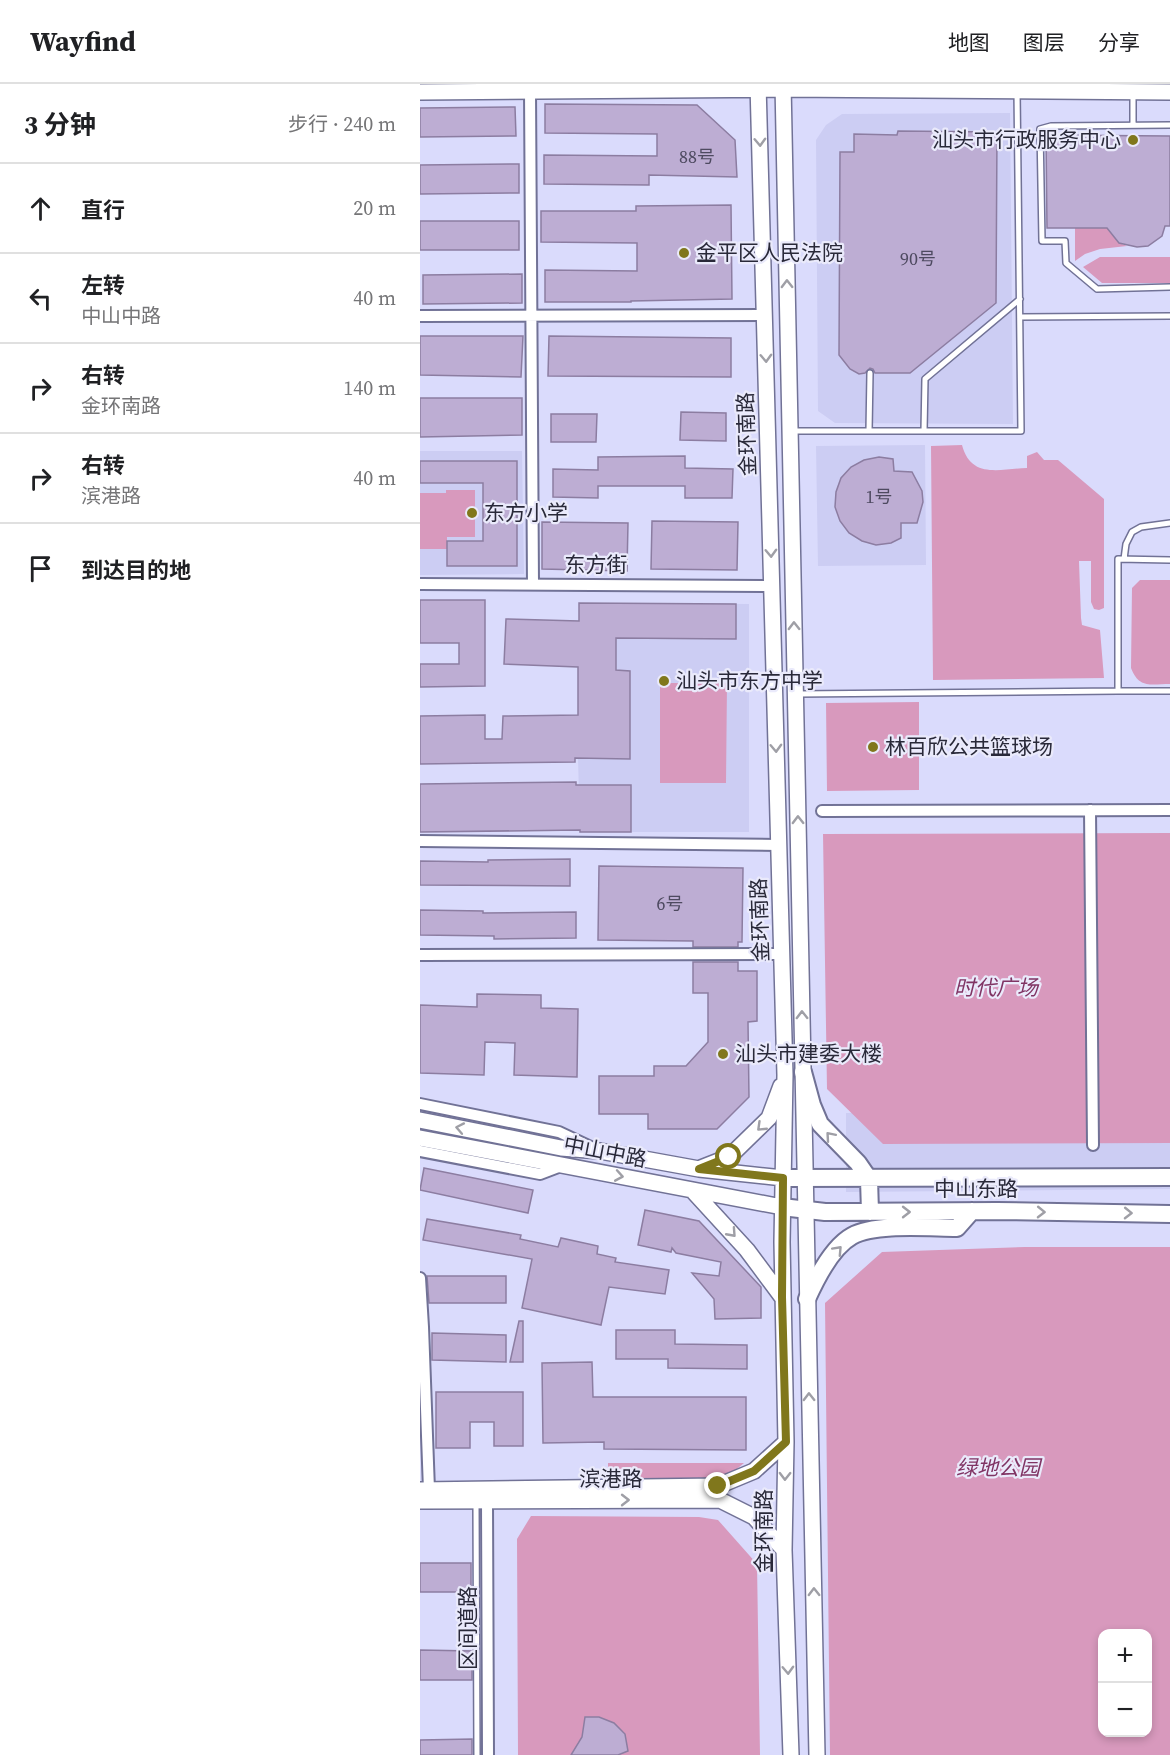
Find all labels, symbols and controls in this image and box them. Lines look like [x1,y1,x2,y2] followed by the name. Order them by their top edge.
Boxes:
[30,22,136,60] text: Wayfind
[948,28,990,57] text: 地图
[1023,28,1065,57] text: 图层
[1098,28,1140,57] text: 分享
[24,107,96,143] text: 3 分钟
[288,110,396,138] text: 步行 · 240 m
[932,125,1121,154] place label: 汕头市行政服务中心
[1126,133,1140,147] marker: 汕头市行政服务中心
[754,138,766,147] one-way arrow
[679,144,715,169] house number: 88号
[24,192,57,225] icon: ahead
[353,194,396,222] text: 20 m
[81,195,125,225] text: 直行
[696,238,843,267] place label: 金平区人民法院
[677,246,691,260] marker: 金平区人民法院
[900,246,936,271] house number: 90号
[81,270,125,300] text: 左转
[781,279,793,288] one-way arrow
[24,282,57,315] icon: left
[353,284,396,312] text: 40 m
[81,302,161,330] text: 中山中路
[760,354,772,363] one-way arrow
[81,360,125,390] text: 右转
[24,372,57,405] icon: right
[343,374,396,402] text: 140 m
[81,392,161,420] text: 金环南路
[731,392,762,476] street label: 金环南路
[81,450,125,480] text: 右转
[24,462,57,495] icon: right
[353,464,396,492] text: 40 m
[81,482,141,510] text: 滨港路
[866,484,893,509] house number: 1号
[484,498,568,527] place label: 东方小学
[465,506,479,520] marker: 东方小学
[765,549,777,558] one-way arrow
[565,550,628,579] street label: 东方街
[24,552,57,585] icon: arrive
[81,555,191,585] text: 到达目的地
[788,621,800,630] one-way arrow
[676,666,823,695] place label: 汕头市东方中学
[657,674,671,688] marker: 汕头市东方中学
[885,732,1053,761] place label: 林百欣公共篮球场
[866,740,880,754] marker: 林百欣公共篮球场
[770,744,783,753] one-way arrow
[791,816,804,825] one-way arrow
[744,878,775,962] street label: 金环南路
[657,891,684,916] house number: 6号
[954,973,1040,1002] park label: 时代广场
[796,1011,808,1020] one-way arrow
[735,1039,882,1068] place label: 汕头市建委大楼
[716,1047,730,1061] marker: 汕头市建委大楼
[757,1119,768,1130] one-way arrow
[455,1122,465,1135] one-way arrow
[561,1129,649,1174] street label: 中山中路
[826,1132,837,1142] one-way arrow
[715,1143,741,1169] route start
[614,1170,624,1182] one-way arrow
[934,1174,1018,1203] street label: 中山东路
[901,1206,910,1218] one-way arrow
[1037,1206,1046,1218] one-way arrow
[1123,1207,1132,1219] one-way arrow
[725,1226,736,1237] one-way arrow
[831,1246,842,1256] one-way arrow
[803,1392,816,1401] one-way arrow
[956,1453,1043,1482] park label: 绿地公园
[580,1464,643,1493] street label: 滨港路
[779,1471,791,1480] one-way arrow
[704,1472,730,1498] route end
[749,1489,778,1573] street label: 金环南路
[621,1494,630,1506] one-way arrow
[453,1586,482,1670] street label: 区间道路
[808,1587,820,1596] one-way arrow
[1098,1629,1152,1737] map controls
[1098,1629,1152,1683] button: +
[782,1666,794,1675] one-way arrow
[1098,1683,1152,1737] button: −

